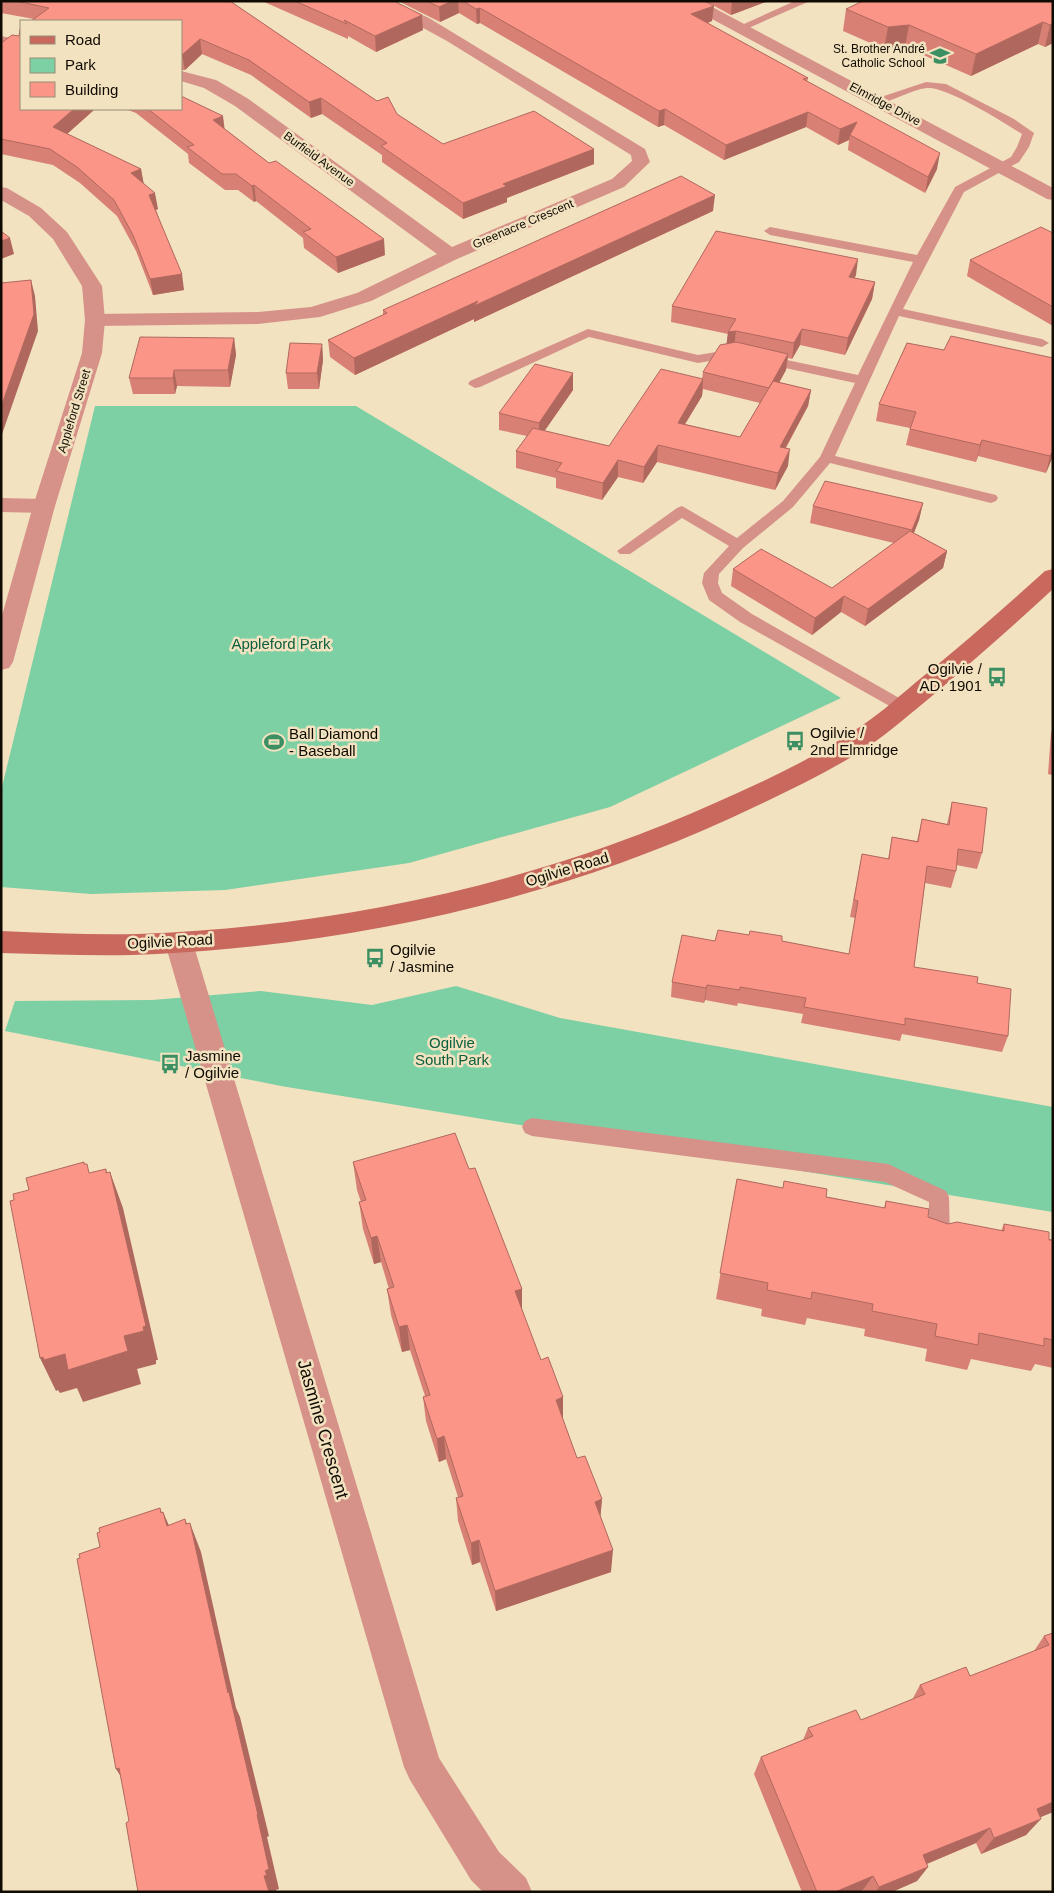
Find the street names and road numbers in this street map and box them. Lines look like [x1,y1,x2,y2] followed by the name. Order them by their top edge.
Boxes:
[847,79,923,129] street label: Elmridge Drive
[281,129,357,189] street label: Burfield Avenue
[471,196,576,252] street label: Greenacre Crescent
[55,367,94,455] street label: Appleford Street
[523,848,611,890] street label: Ogilvie Road
[127,930,213,952] street label: Ogilvie Road
[294,1357,352,1501] street label: Jasmine Crescent

